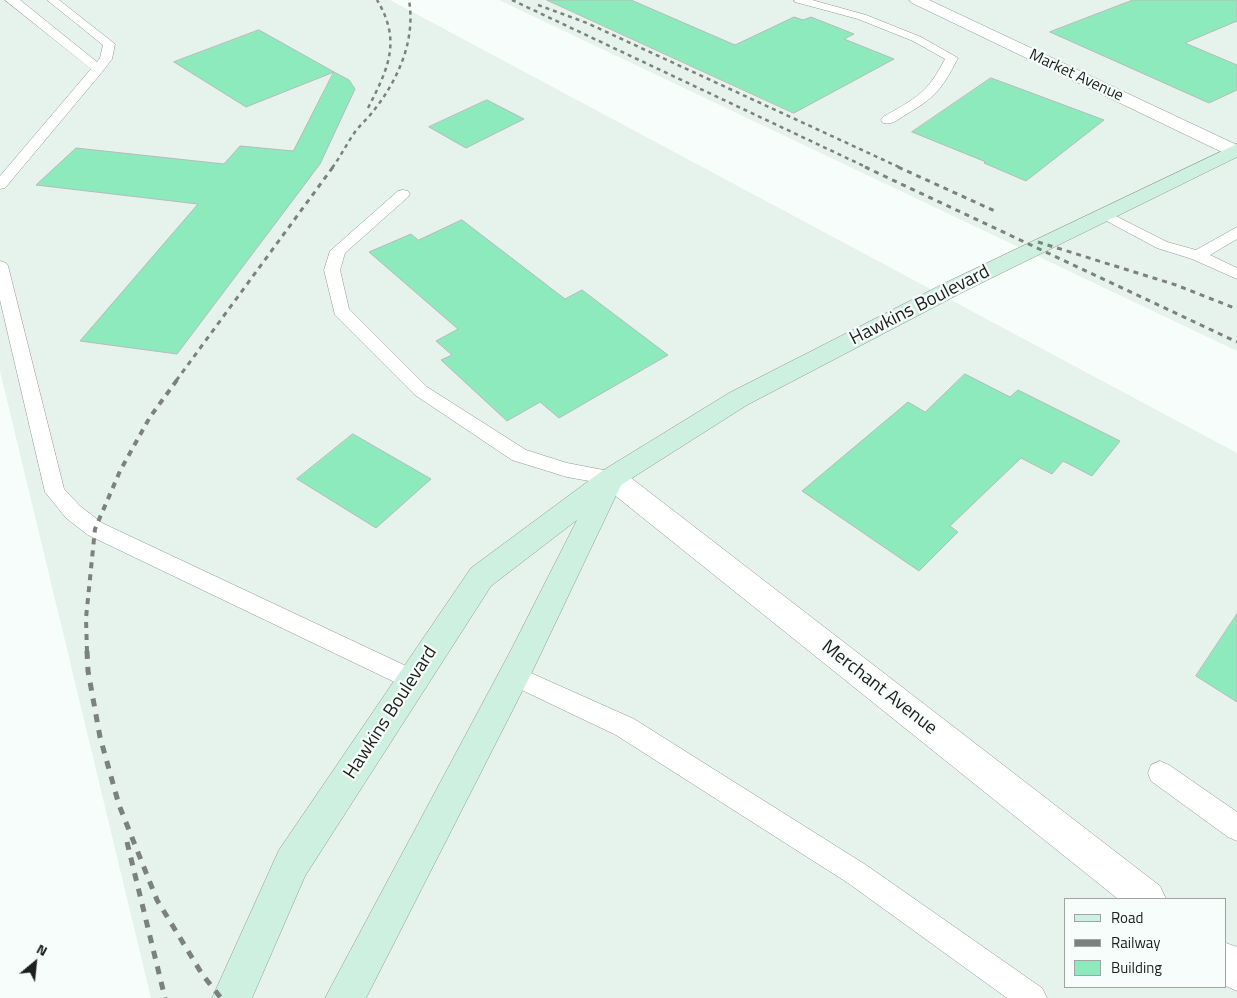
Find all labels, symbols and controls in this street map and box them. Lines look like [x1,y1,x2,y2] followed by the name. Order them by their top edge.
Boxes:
[1026,46,1126,106] street label: Market Avenue
[846,261,994,351] street label: Hawkins Boulevard
[817,636,941,740] street label: Merchant Avenue
[340,642,442,784] street label: Hawkins Boulevard
[1064,898,1227,988] legend
[1111,906,1143,929] text: Road
[1111,931,1161,954] text: Railway
[10,938,60,988] north arrow
[33,938,51,961] text: N
[1111,956,1162,979] text: Building

